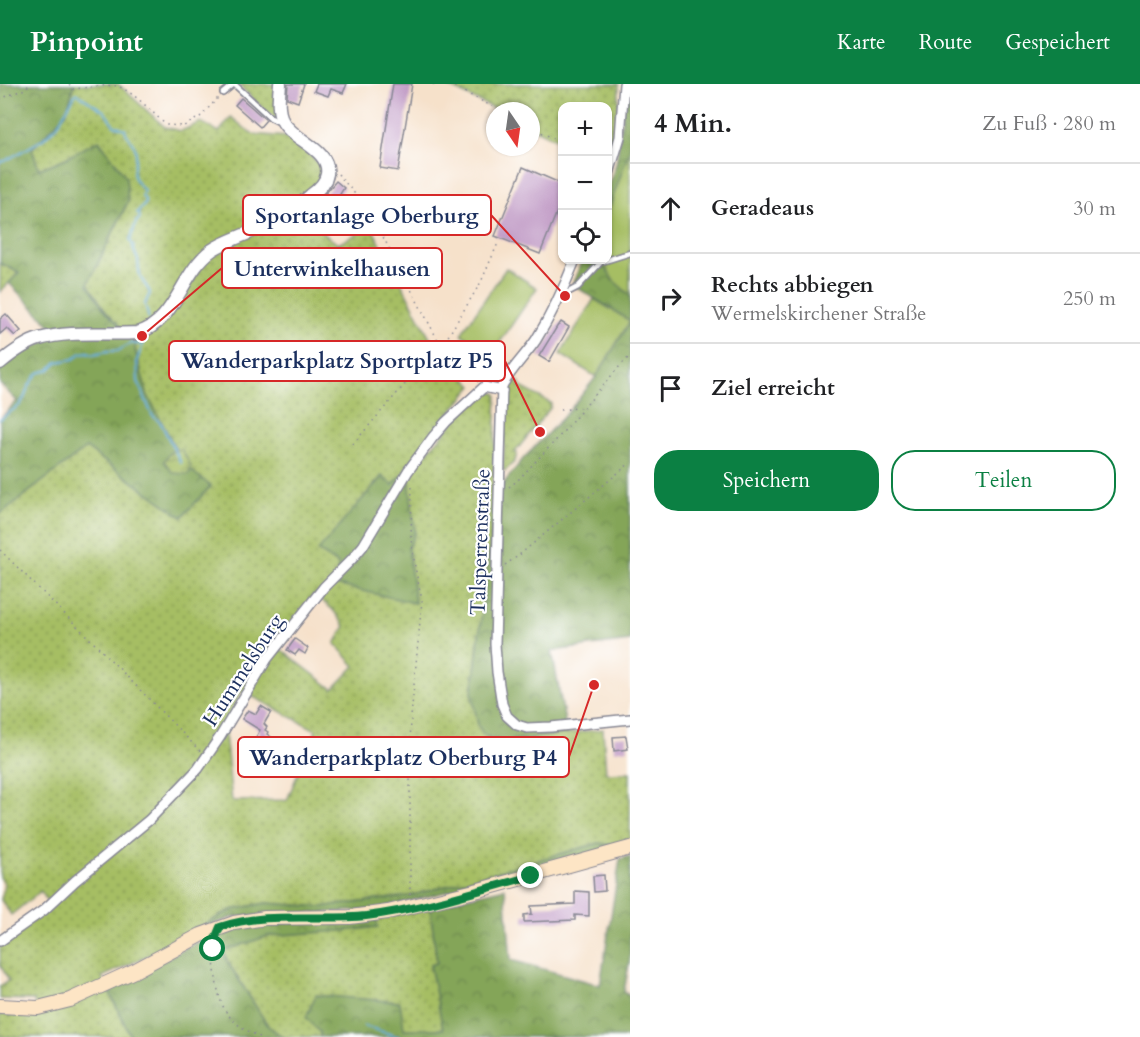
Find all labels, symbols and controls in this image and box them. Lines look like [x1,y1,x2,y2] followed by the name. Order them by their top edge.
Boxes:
[30,23,143,61] text: Pinpoint
[837,28,886,57] text: Karte
[919,28,972,57] text: Route
[1005,28,1110,57] text: Gespeichert
[486,102,540,156] north arrow
[558,102,612,264] map controls
[558,102,612,156] button: +
[654,106,732,141] text: 4 Min.
[982,110,1116,137] text: Zu Fuß · 280 m
[558,156,612,210] button: −
[654,192,687,225] icon: ahead
[711,193,814,223] text: Geradeaus
[243,195,491,235] callout: Sportanlage Oberburg
[1073,195,1116,222] text: 30 m
[255,201,480,231] text: Sportanlage Oberburg
[558,210,612,264] button: locate
[222,248,442,288] callout: Unterwinkelhausen
[234,254,430,284] text: Unterwinkelhausen
[711,270,874,300] text: Rechts abbiegen
[654,282,687,315] icon: right
[1063,285,1116,312] text: 250 m
[711,300,926,327] text: Wermelskirchener Straße
[169,341,505,381] callout: Wanderparkplatz Sportplatz P5
[180,346,493,376] text: Wanderparkplatz Sportplatz P5
[654,372,687,405] icon: arrive
[711,373,835,403] text: Ziel erreicht
[654,450,879,511] button: Speichern
[891,450,1116,511] button: Teilen
[463,468,498,616] street label: Talsperrenstraße
[196,608,291,732] street label: Hummelsburg
[238,737,569,777] callout: Wanderparkplatz Oberburg P4
[248,743,557,773] text: Wanderparkplatz Oberburg P4
[517,862,543,888] route end
[199,935,225,961] route start

